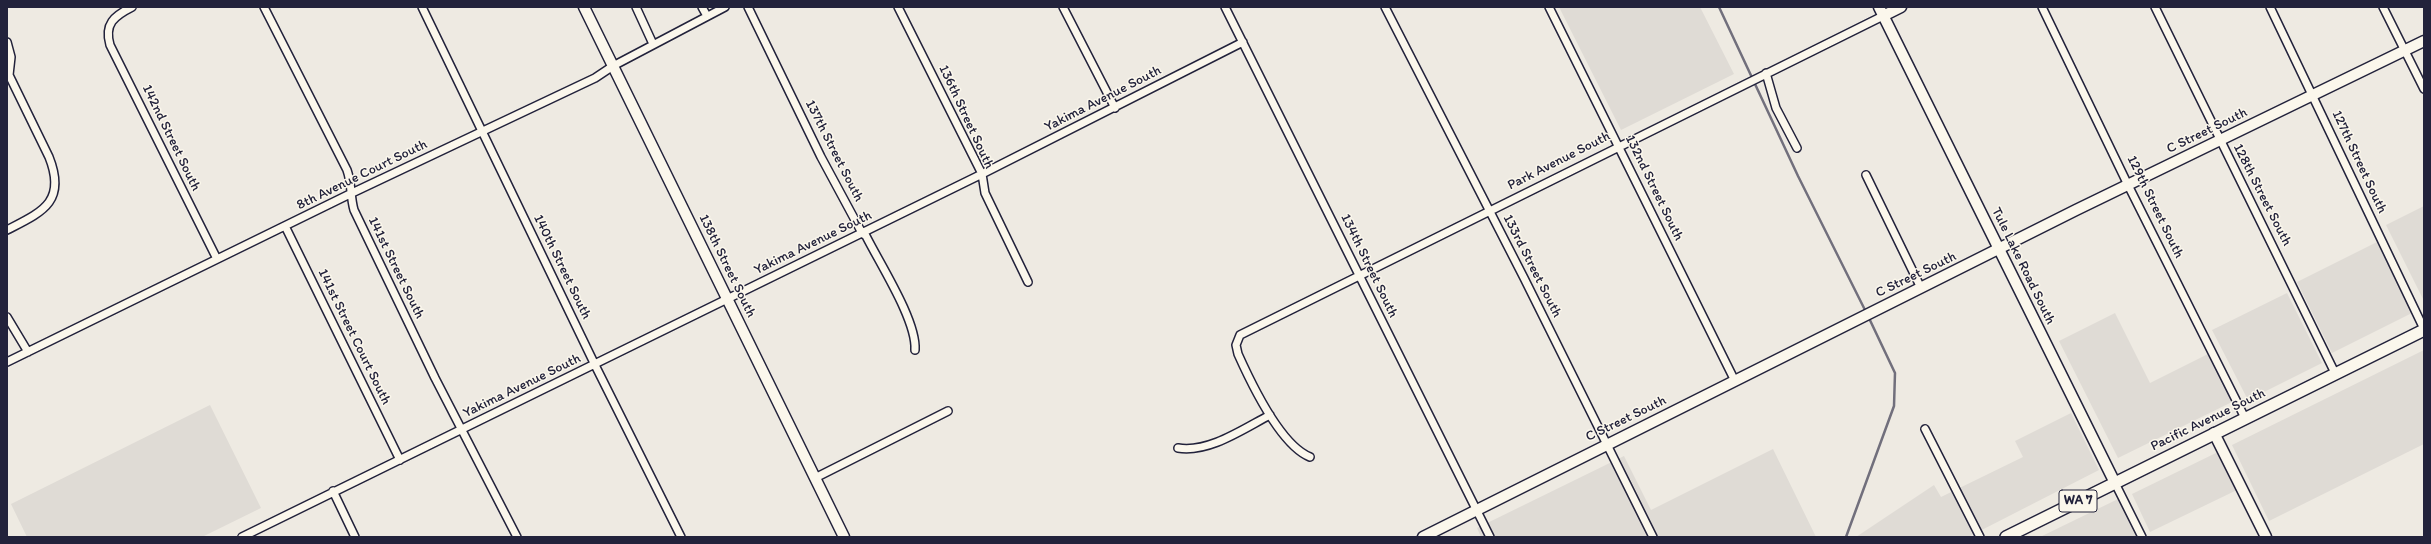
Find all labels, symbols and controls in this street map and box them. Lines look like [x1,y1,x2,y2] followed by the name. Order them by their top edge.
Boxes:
[1042,62,1164,136] street label: Yakima Avenue South
[935,63,997,171] street label: 136th Street South
[138,82,204,194] street label: 142nd Street South
[801,97,867,205] street label: 137th Street South
[2164,104,2250,158] street label: C Street South
[2328,108,2390,216] street label: 127th Street South
[1505,128,1613,194] street label: Park Avenue South
[1621,133,1687,243] street label: 132nd Street South
[294,136,430,214] street label: 8th Avenue Court South
[2229,141,2295,249] street label: 128th Street South
[2123,153,2187,261] street label: 129th Street South
[1987,205,2059,327] street label: Tule Lake Road South
[751,207,875,279] street label: Yakima Avenue South
[1337,211,1401,321] street label: 134th Street South
[529,212,595,322] street label: 140th Street South
[695,212,759,320] street label: 138th Street South
[1499,212,1565,320] street label: 133rd Street South
[364,214,428,322] street label: 141st Street South
[1873,248,1959,302] street label: C Street South
[314,266,394,408] street label: 141st Street Court South
[460,350,584,422] street label: Yakima Avenue South
[2148,385,2268,455] street label: Pacific Avenue South
[1583,392,1669,446] street label: C Street South
[2059,490,2097,512] road number: WA 7

